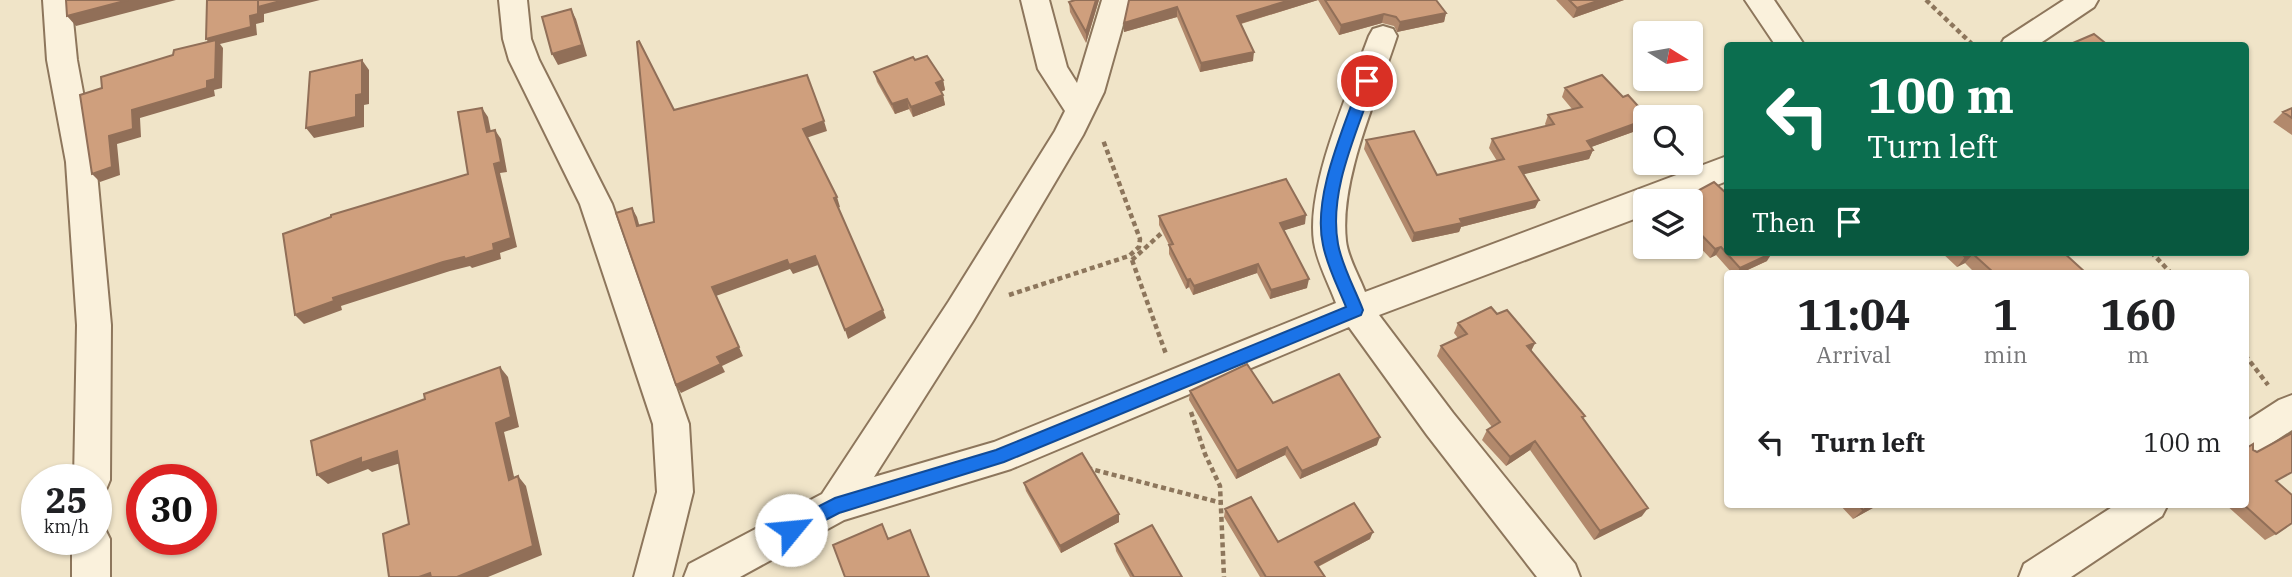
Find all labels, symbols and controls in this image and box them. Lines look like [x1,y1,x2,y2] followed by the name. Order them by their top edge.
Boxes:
[1633,21,1703,91] north arrow
[1633,21,1703,259] map controls
[1337,51,1397,111] pin
[1348,62,1386,100] icon: arrive
[1867,63,2014,126] text: 100 m
[1752,70,1843,161] icon: left
[1633,105,1703,175] button: search
[1867,125,1998,167] text: Turn left
[1633,189,1703,259] button: layers
[1830,203,1868,241] icon: arrive
[1752,205,1816,239] text: Then
[1797,287,1911,342] text: 11:04
[1993,287,2018,342] text: 1
[2100,287,2176,342] text: 160
[1816,339,1891,369] text: Arrival
[1984,339,2027,369] text: min
[2127,339,2149,369] text: m
[1752,423,1790,461] icon: left
[1811,425,1925,459] text: Turn left
[2143,425,2221,459] text: 100 m
[126,464,217,555] speed limit sign: 30
[45,477,88,523] text: 25
[754,493,828,567] position arrow
[44,515,89,538] text: km/h

